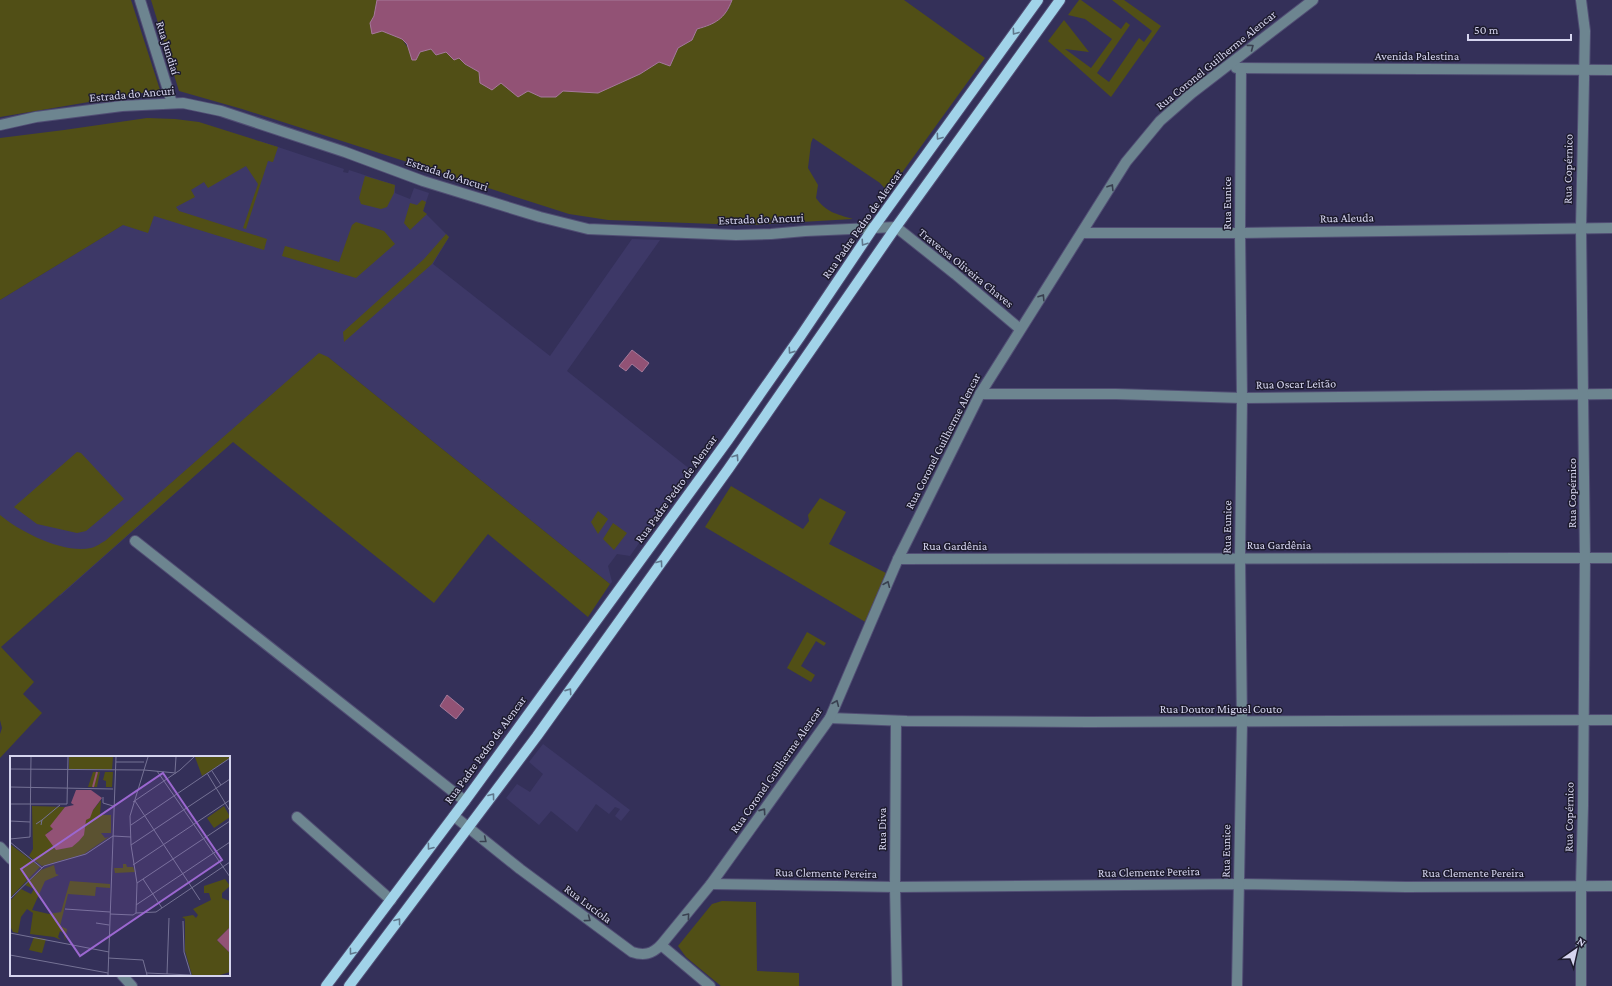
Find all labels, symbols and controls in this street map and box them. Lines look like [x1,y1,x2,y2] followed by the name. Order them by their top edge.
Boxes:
[1153,7,1280,113] street label: Rua Coronel Guilherme Alencar
[1468,16,1571,42] scale bar
[153,20,183,77] street label: Rua Jundiaí
[1474,23,1499,37] text: 50 m
[1013,27,1020,34] one-way arrow
[1247,44,1254,51] one-way arrow
[1375,49,1460,63] street label: Avenida Palestina
[89,83,175,105] street label: Estrada do Ancuri
[936,133,944,140] one-way arrow
[1560,134,1576,204] street label: Rua Copérnico
[404,154,490,194] street label: Estrada do Ancuri
[819,166,905,281] street label: Rua Padre Pedro de Alencar
[1220,176,1234,230] street label: Rua Eunice
[1107,184,1114,191] one-way arrow
[718,211,804,227] street label: Estrada do Ancuri
[1320,211,1375,225] street label: Rua Aleuda
[916,225,1017,311] street label: Travessa Oliveira Chaves
[861,239,869,246] one-way arrow
[1037,294,1044,301] one-way arrow
[789,346,796,353] one-way arrow
[903,370,984,511] street label: Rua Coronel Guilherme Alencar
[1256,376,1336,392] street label: Rua Oscar Leitão
[632,432,720,546] street label: Rua Padre Pedro de Alencar
[731,454,739,461] one-way arrow
[1565,458,1579,528] street label: Rua Copérnico
[1220,500,1234,554] street label: Rua Eunice
[1247,538,1312,552] street label: Rua Gardênia
[923,539,988,553] street label: Rua Gardênia
[655,560,662,567] one-way arrow
[882,580,890,588] one-way arrow
[564,689,571,696] one-way arrow
[441,693,529,807] street label: Rua Padre Pedro de Alencar
[831,700,839,708] one-way arrow
[1160,702,1282,716] street label: Rua Doutor Miguel Couto
[727,704,825,836] street label: Rua Coronel Guilherme Alencar
[10,756,230,976] inset map
[1561,782,1577,852] street label: Rua Copérnico
[487,794,494,801] one-way arrow
[875,807,889,850] street label: Rua Diva
[758,808,766,815] one-way arrow
[1219,824,1233,878] street label: Rua Eunice
[480,836,487,843] one-way arrow
[428,843,435,850] one-way arrow
[1098,864,1201,880] street label: Rua Clemente Pereira
[775,865,878,881] street label: Rua Clemente Pereira
[1422,866,1524,880] street label: Rua Clemente Pereira
[562,882,615,927] street label: Rua Lucíola
[682,913,689,920] one-way arrow
[583,915,590,922] one-way arrow
[393,919,400,926] one-way arrow
[1556,930,1596,970] north arrow
[1575,935,1588,949] text: N
[350,947,357,954] one-way arrow

